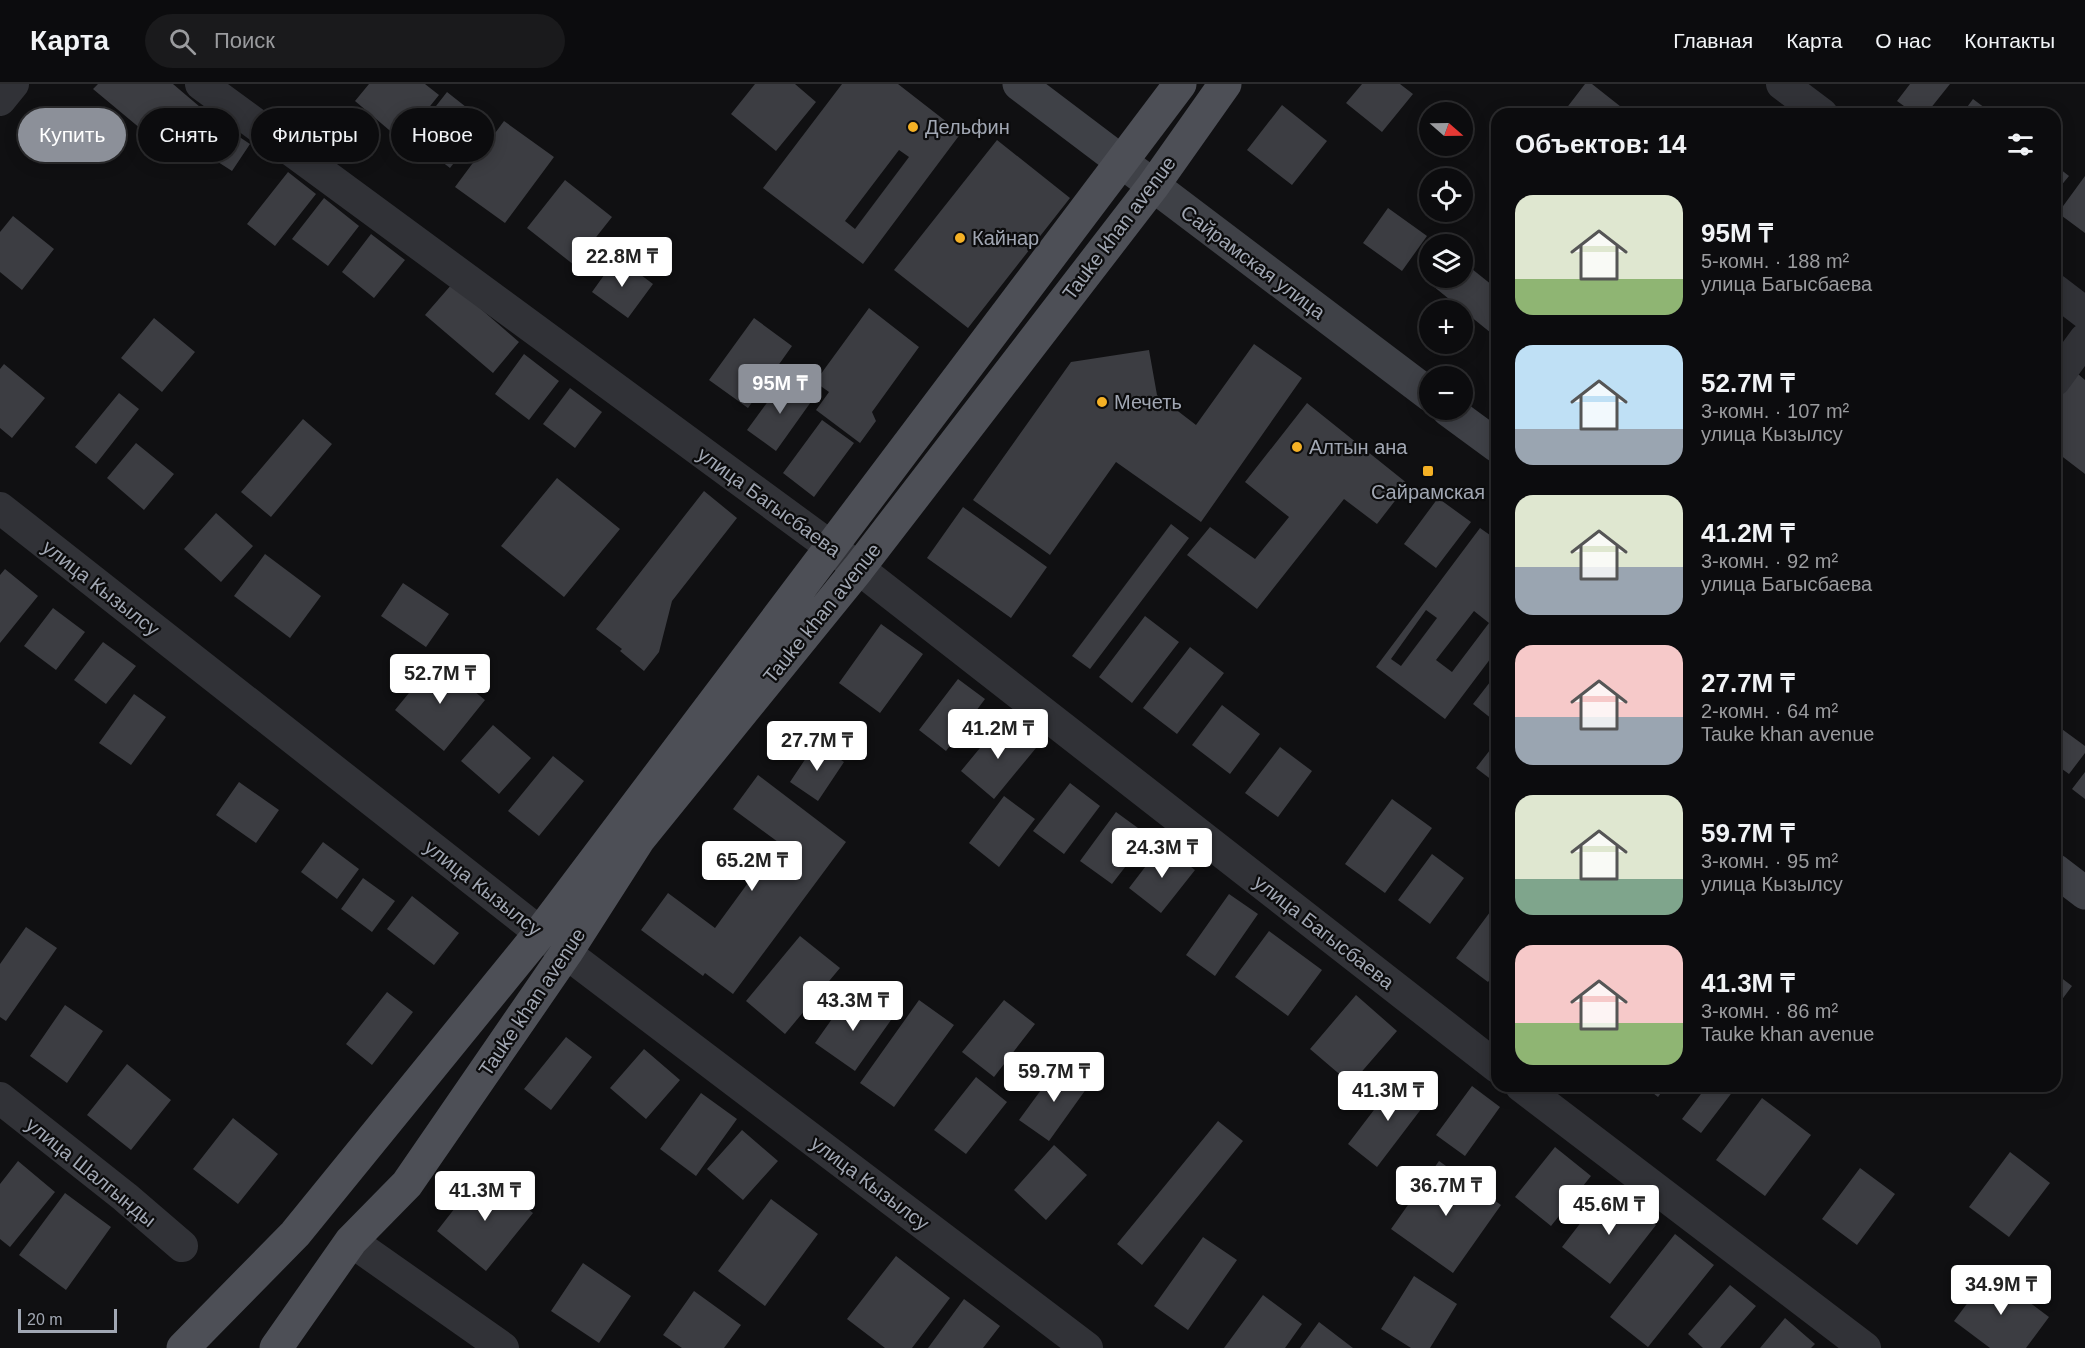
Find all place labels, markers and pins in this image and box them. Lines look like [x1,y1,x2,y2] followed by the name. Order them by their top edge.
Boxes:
[925,116,1010,138] place label: Дельфин
[906,120,920,134] marker: Дельфин
[972,227,1039,249] place label: Кайнар
[953,231,967,245] marker: Кайнар
[567,237,677,288] pin: 22.8M ₸
[738,364,822,415] pin: 95M ₸
[1114,391,1182,413] place label: Мечеть
[1095,395,1109,409] marker: Мечеть
[1309,436,1408,458] place label: Алтын ана
[1290,440,1304,454] marker: Алтын ана
[1421,464,1435,478] marker: Сайрамская
[1371,481,1485,503] place label: Сайрамская
[385,654,495,705] pin: 52.7M ₸
[943,709,1053,760] pin: 41.2M ₸
[762,721,872,772] pin: 27.7M ₸
[1107,828,1217,879] pin: 24.3M ₸
[697,841,807,892] pin: 65.2M ₸
[798,981,908,1032] pin: 43.3M ₸
[999,1052,1109,1103] pin: 59.7M ₸
[1333,1071,1443,1122] pin: 41.3M ₸
[1391,1166,1501,1217] pin: 36.7M ₸
[430,1171,540,1222] pin: 41.3M ₸
[1554,1185,1664,1236] pin: 45.6M ₸
[1946,1265,2056,1316] pin: 34.9M ₸

